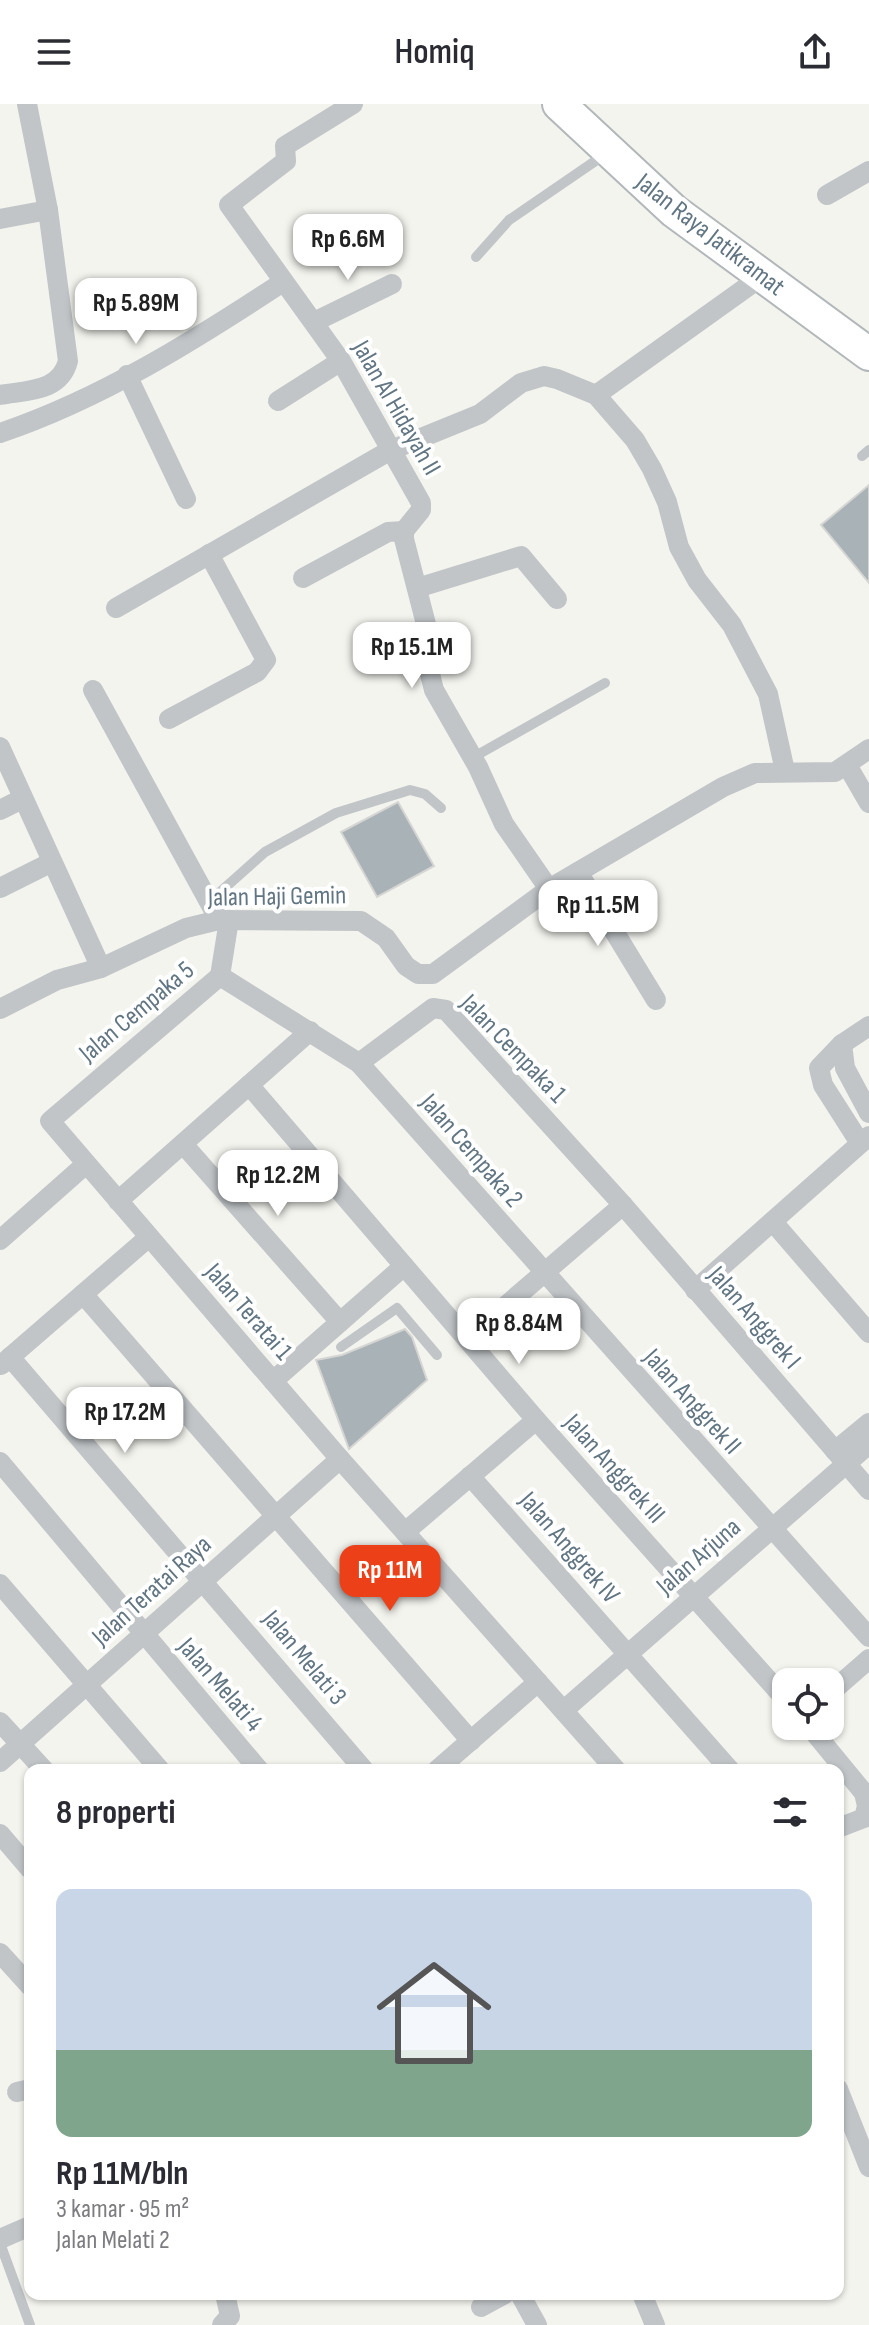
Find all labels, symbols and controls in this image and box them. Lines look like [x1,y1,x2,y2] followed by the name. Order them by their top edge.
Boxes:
[32,30,76,74] icon: menu
[793,30,837,74] icon: share
[394,31,475,74] text: Homiq
[629,167,791,303] street label: Jalan Raya Jatikramat
[274,214,422,282] pin: Rp 6.6M
[311,224,385,255] text: Rp 6.6M
[53,278,219,346] pin: Rp 5.89M
[93,288,179,319] text: Rp 5.89M
[345,334,447,481] street label: Jalan Al Hidayah II
[329,622,495,690] pin: Rp 15.1M
[371,632,453,663] text: Rp 15.1M
[207,880,346,914] street label: Jalan Haji Gemin
[515,880,681,948] pin: Rp 11.5M
[557,890,639,921] text: Rp 11.5M
[73,955,201,1070] street label: Jalan Cempaka 5
[453,988,572,1110] street label: Jalan Cempaka 1
[413,1087,529,1214] street label: Jalan Cempaka 2
[195,1150,361,1218] pin: Rp 12.2M
[236,1160,320,1191] text: Rp 12.2M
[197,1257,298,1367] street label: Jalan Teratai 1
[700,1260,807,1376] street label: Jalan Anggrek I
[436,1298,602,1366] pin: Rp 8.84M
[475,1308,563,1339] text: Rp 8.84M
[636,1342,747,1461] street label: Jalan Anggrek II
[42,1387,208,1455] pin: Rp 17.2M
[84,1397,166,1428] text: Rp 17.2M
[556,1407,671,1530] street label: Jalan Anggrek III
[512,1485,626,1610] street label: Jalan Anggrek IV
[650,1512,747,1603] street label: Jalan Arjuna
[85,1529,218,1653] street label: Jalan Teratai Raya
[325,1545,455,1613] pin: Rp 11M
[358,1555,422,1586] text: Rp 11M
[255,1604,353,1712] street label: Jalan Melati 3
[170,1631,269,1738] street label: Jalan Melati 4
[772,1668,844,1740] map controls
[772,1668,844,1740] button: locate
[768,1790,812,1834] icon: filters
[56,1792,175,1833] text: 8 properti
[362,1941,506,2085] icon: home
[56,2153,189,2194] text: Rp 11M/bln
[56,2194,189,2225] text: 3 kamar · 95 m²
[56,2225,170,2256] text: Jalan Melati 2

